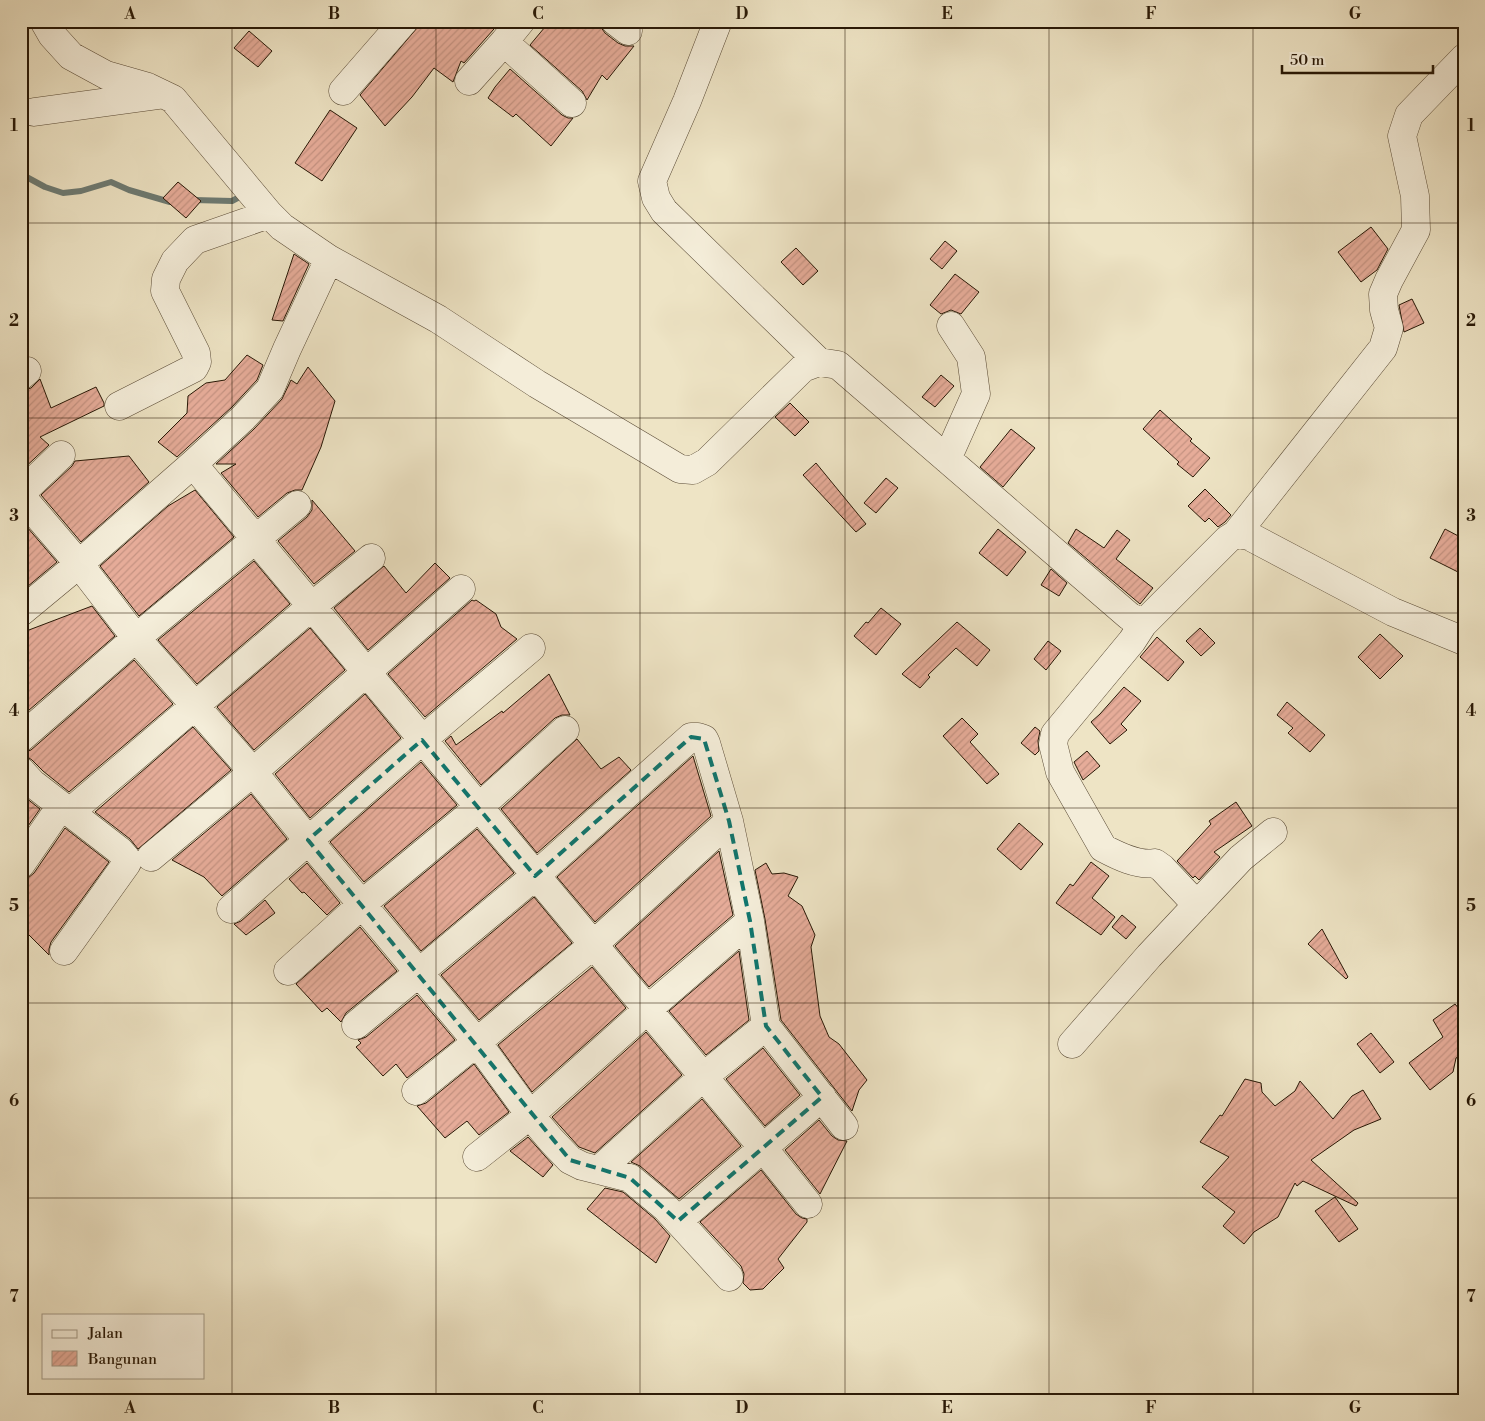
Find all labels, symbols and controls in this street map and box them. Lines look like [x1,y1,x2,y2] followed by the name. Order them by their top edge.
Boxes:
[123,4,136,24] text: A
[328,4,340,24] text: B
[532,4,544,24] text: C
[736,4,749,24] text: D
[941,4,953,24] text: E
[1145,4,1157,24] text: F
[1349,4,1362,24] text: G
[1282,42,1434,74] scale bar
[1290,51,1324,70] text: 50 m
[10,116,18,136] text: 1
[1467,116,1475,136] text: 1
[9,311,19,331] text: 2
[1466,311,1476,331] text: 2
[9,506,19,526] text: 3
[1466,506,1476,526] text: 3
[9,701,20,721] text: 4
[1466,701,1477,721] text: 4
[9,896,19,916] text: 5
[1466,896,1476,916] text: 5
[9,1091,19,1111] text: 6
[1466,1091,1476,1111] text: 6
[9,1287,19,1307] text: 7
[1466,1287,1476,1307] text: 7
[42,1314,205,1378] legend
[87,1324,123,1343] text: Jalan
[87,1350,157,1369] text: Bangunan
[123,1398,136,1418] text: A
[328,1398,340,1418] text: B
[532,1398,544,1418] text: C
[736,1398,749,1418] text: D
[941,1398,953,1418] text: E
[1145,1398,1157,1418] text: F
[1349,1398,1362,1418] text: G

